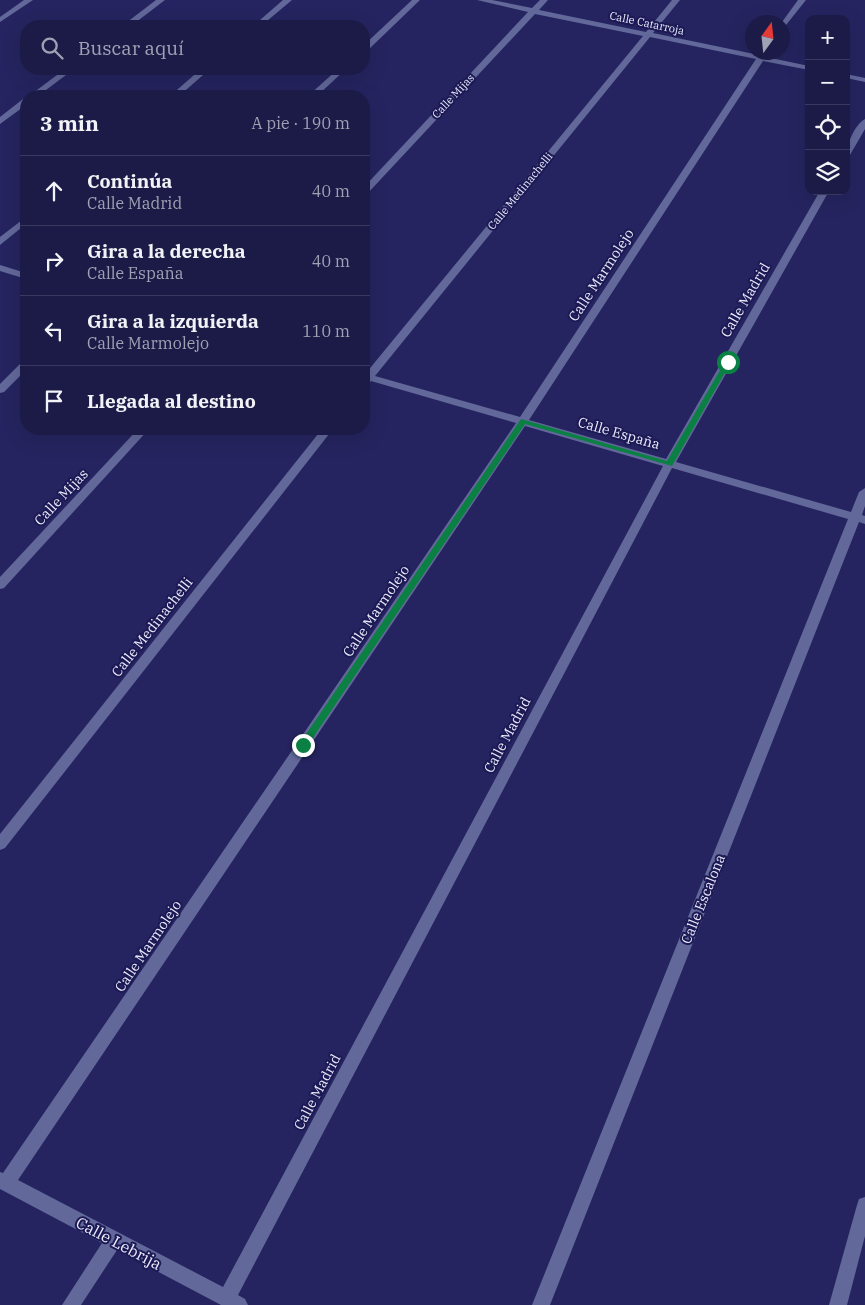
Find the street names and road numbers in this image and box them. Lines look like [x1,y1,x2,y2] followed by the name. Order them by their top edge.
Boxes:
[608,8,686,38] street label: Calle Catarroja
[429,71,477,121] street label: Calle Mijas
[485,149,556,232] street label: Calle Medinachelli
[564,225,638,325] street label: Calle Marmolejo
[716,259,774,341] street label: Calle Madrid
[576,413,662,453] street label: Calle España
[30,465,92,529] street label: Calle Mijas
[339,562,413,660] street label: Calle Marmolejo
[108,574,196,680] street label: Calle Medinachelli
[480,694,535,776] street label: Calle Madrid
[677,851,729,946] street label: Calle Escalona
[111,897,185,995] street label: Calle Marmolejo
[290,1051,345,1133] street label: Calle Madrid
[73,1212,166,1274] street label: Calle Lebrija

